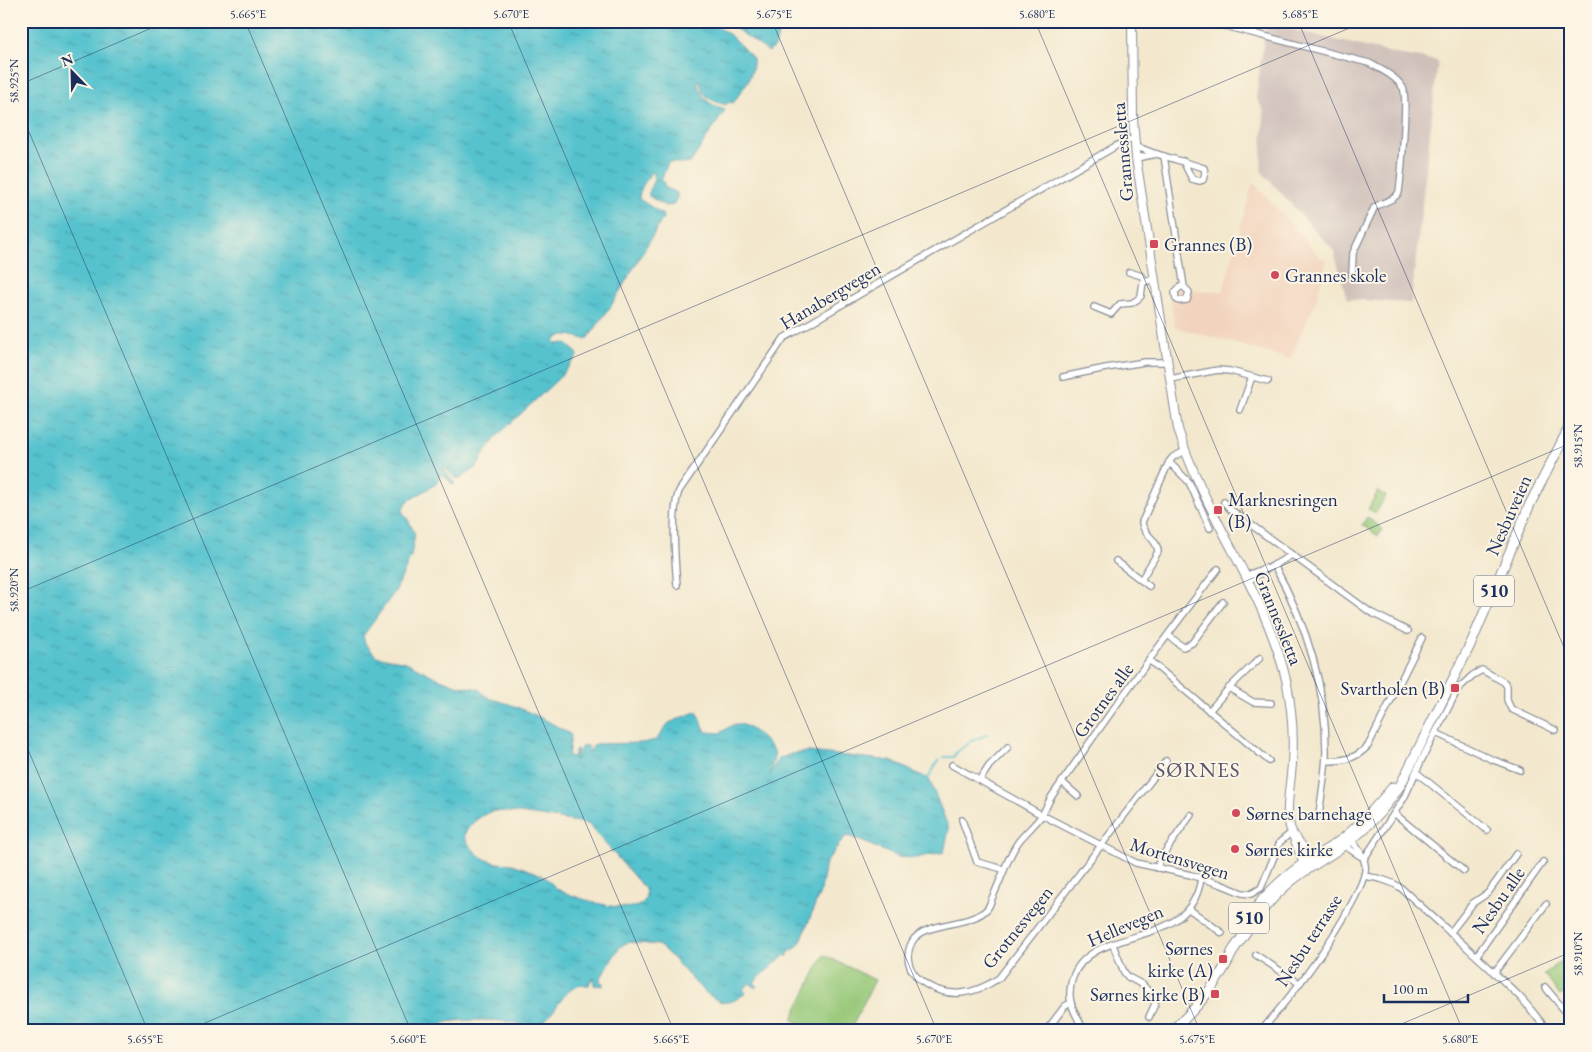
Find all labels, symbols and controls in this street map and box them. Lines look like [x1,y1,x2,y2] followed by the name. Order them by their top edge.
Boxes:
[230,6,266,22] text: 5.665°E
[493,6,529,22] text: 5.670°E
[756,6,792,22] text: 5.675°E
[1019,6,1055,22] text: 5.680°E
[1282,6,1318,22] text: 5.685°E
[48,48,98,98] north arrow
[58,49,76,71] text: N
[6,58,22,103] text: 58.925°N
[1106,101,1139,202] street label: Grannessletta
[1164,232,1252,257] place label: Grannes (B)
[1148,238,1160,250] marker: Grannes (B)
[775,256,885,335] street label: Hanabergvegen
[1285,263,1386,288] place label: Grannes skole
[1269,269,1281,281] marker: Grannes skole
[1570,423,1586,468] text: 58.915°N
[1480,471,1537,559] street label: Nesbuveien
[1228,487,1338,534] place label: Marknesringen (B)
[1212,504,1224,516] marker: Marknesringen (B)
[6,567,22,612] text: 58.920°N
[1248,568,1309,669] street label: Grannessletta
[1474,576,1514,606] road number: 510
[1068,658,1139,743] street label: Grotnes alle
[1340,676,1445,701] place label: Svartholen (B)
[1449,682,1461,694] marker: Svartholen (B)
[1155,756,1241,783] district label: SØRNES
[1246,801,1372,826] place label: Sørnes barnehage
[1230,807,1242,819] marker: Sørnes barnehage
[1127,831,1233,885] street label: Mortensvegen
[1245,837,1333,862] place label: Sørnes kirke
[1229,843,1241,855] marker: Sørnes kirke
[1466,862,1531,939] street label: Nesbu alle
[976,881,1059,974] street label: Grotnesvegen
[1269,889,1348,991] street label: Nesbu terrasse
[1083,898,1167,953] street label: Hellevegen
[1229,902,1269,934] road number: 510
[1570,931,1586,976] text: 58.910°N
[1148,936,1213,983] place label: Sørnes kirke (A)
[1217,953,1229,965] marker: Sørnes kirke (A)
[1384,972,1468,1004] scale bar
[1392,979,1429,998] text: 100 m
[1090,982,1205,1007] place label: Sørnes kirke (B)
[1209,988,1221,1000] marker: Sørnes kirke (B)
[127,1031,163,1047] text: 5.655°E
[390,1031,426,1047] text: 5.660°E
[653,1031,689,1047] text: 5.665°E
[916,1031,952,1047] text: 5.670°E
[1179,1031,1215,1047] text: 5.675°E
[1442,1031,1478,1047] text: 5.680°E

